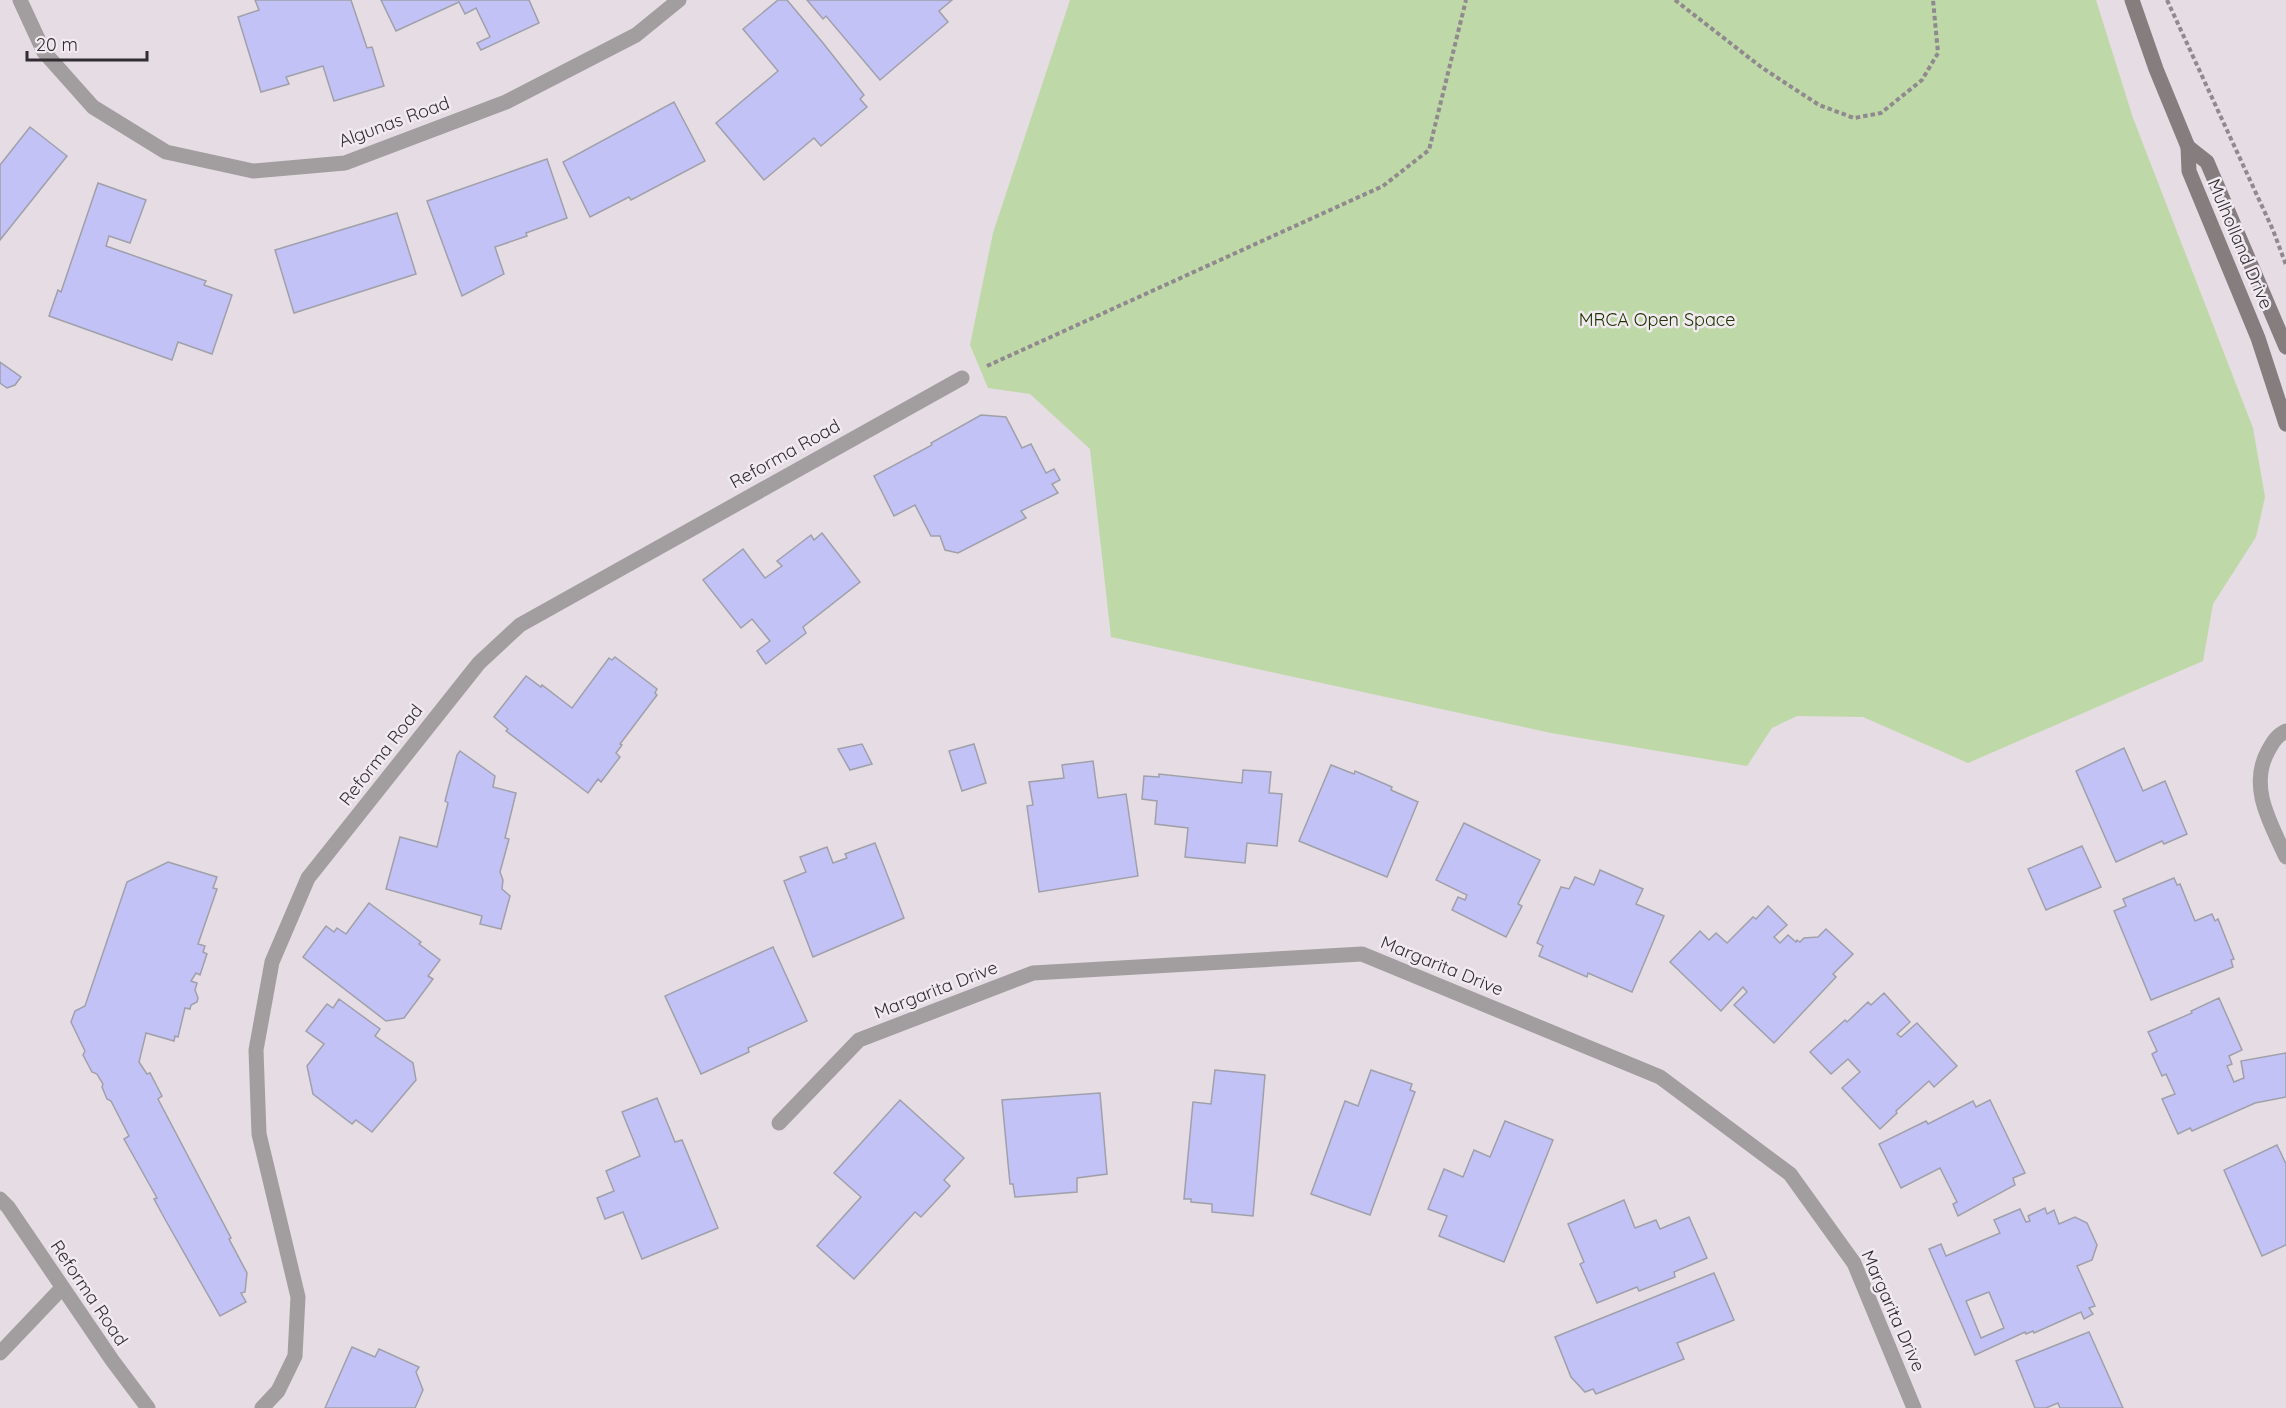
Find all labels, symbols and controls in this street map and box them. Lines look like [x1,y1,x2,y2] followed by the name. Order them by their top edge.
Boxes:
[27,24,147,62] scale bar
[36,33,78,56] text: 20 m
[335,91,452,152] street label: Algunas Road
[2203,175,2278,312] street label: Mulholland Drive
[1579,308,1735,331] park label: MRCA Open Space
[726,414,844,493] street label: Reforma Road
[334,699,427,810] street label: Reforma Road
[1377,930,1507,1001] street label: Margarita Drive
[871,955,1001,1024] street label: Margarita Drive
[46,1235,133,1350] street label: Reforma Road
[1856,1246,1931,1375] street label: Margarita Drive

